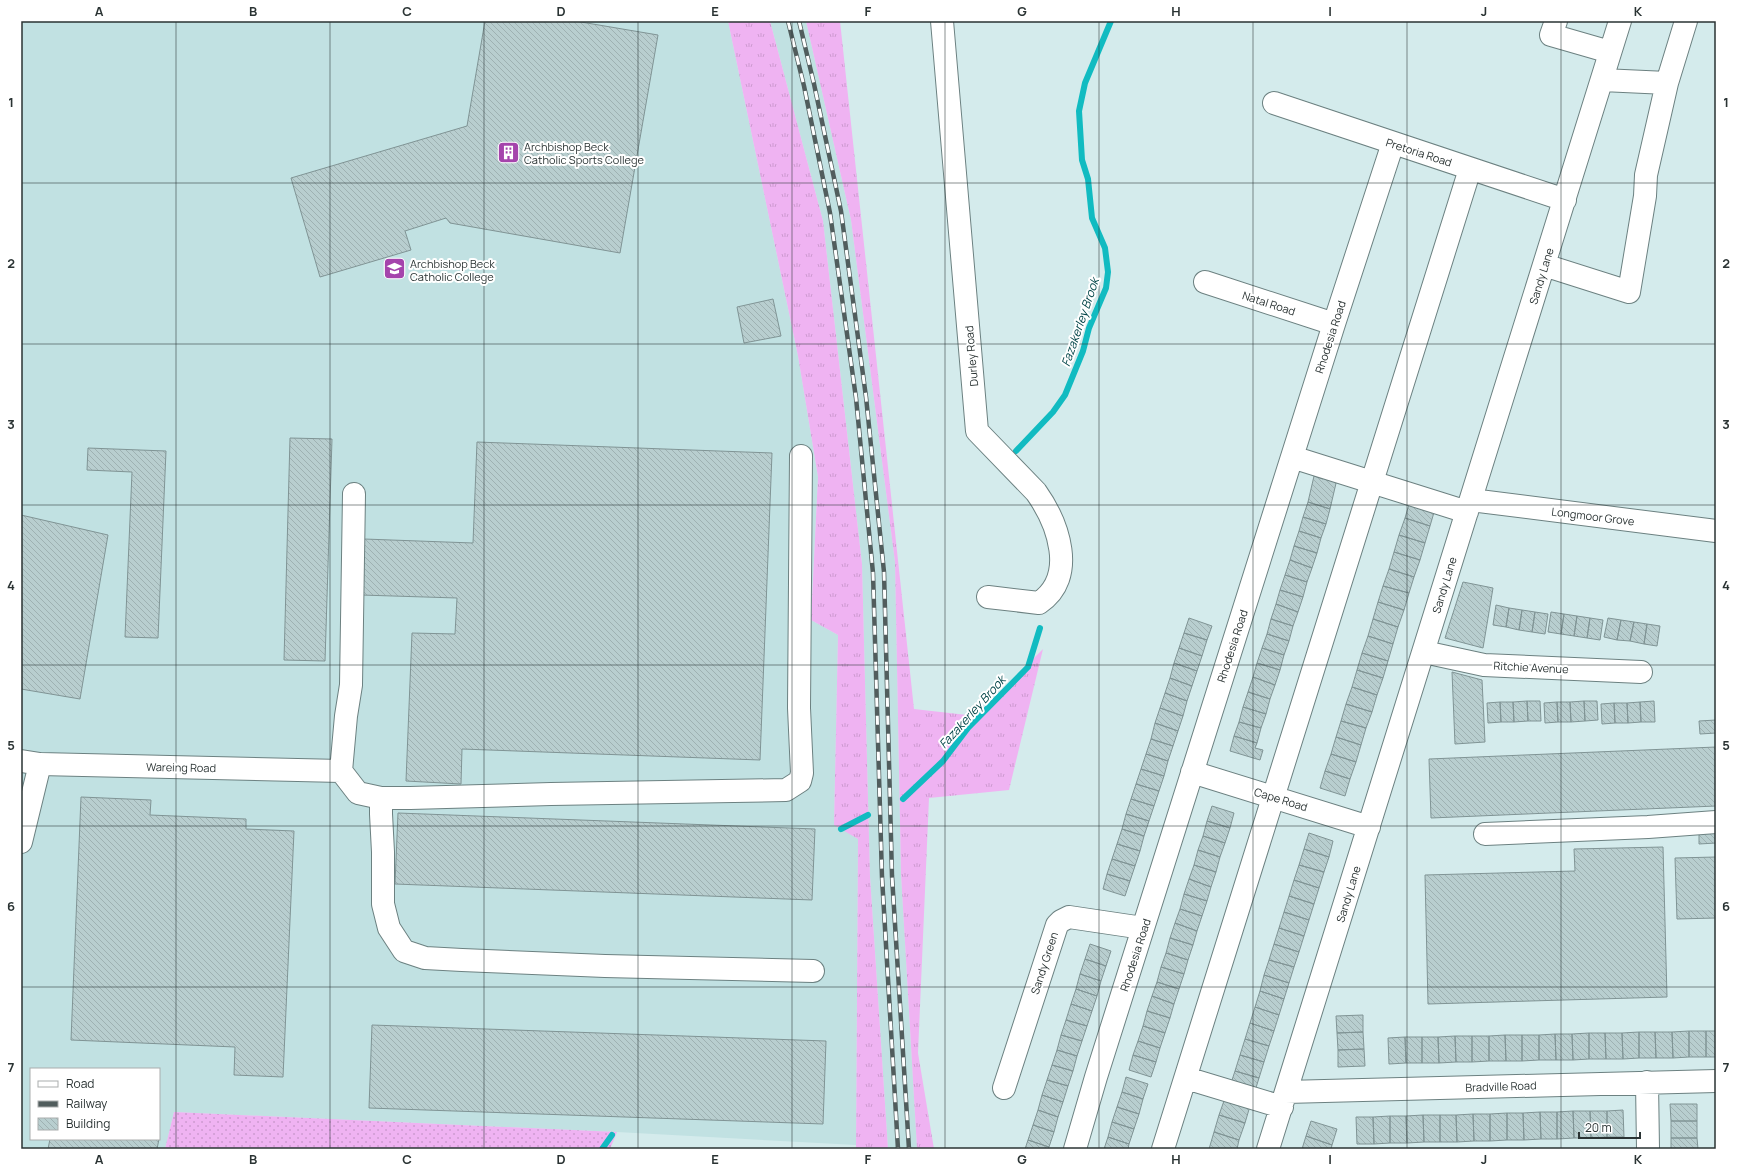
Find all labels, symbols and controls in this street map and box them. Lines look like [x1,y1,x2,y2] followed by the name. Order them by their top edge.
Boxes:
[95,2,104,20] text: A
[249,2,257,20] text: B
[402,2,412,20] text: C
[556,2,566,20] text: D
[711,2,719,20] text: E
[865,2,872,20] text: F
[1017,2,1027,20] text: G
[1171,2,1181,20] text: H
[1328,2,1332,20] text: I
[1481,2,1487,20] text: J
[1634,2,1643,20] text: K
[8,93,14,111] text: 1
[1723,93,1729,111] text: 1
[1384,134,1454,170] street label: Pretoria Road
[495,139,521,165] building icon: Archbishop Beck Catholic Sports College
[524,139,644,167] place label: Archbishop Beck Catholic Sports College
[1525,245,1557,306] street label: Sandy Lane
[7,254,15,272] text: 2
[1722,254,1730,272] text: 2
[382,256,408,282] school or university icon: Archbishop Beck Catholic College
[410,256,495,284] place label: Archbishop Beck Catholic College
[1057,274,1104,368] water label: Fazakerley Brook
[1241,287,1297,319] street label: Natal Road
[1311,299,1349,375] street label: Rhodesia Road
[961,325,981,387] street label: Durley Road
[7,415,15,433] text: 3
[1722,415,1730,433] text: 3
[1551,503,1636,529] street label: Longmoor Grove
[1428,554,1460,615] street label: Sandy Lane
[7,576,15,594] text: 4
[1722,576,1730,594] text: 4
[1213,608,1251,684] street label: Rhodesia Road
[1493,658,1569,676] street label: Ritchie Avenue
[935,670,1011,752] water label: Fazakerley Brook
[7,736,15,754] text: 5
[1722,736,1730,754] text: 5
[146,759,216,775] street label: Wareing Road
[1252,784,1310,814] street label: Cape Road
[1332,863,1364,924] street label: Sandy Lane
[7,897,15,915] text: 6
[1722,897,1730,915] text: 6
[1116,917,1154,993] street label: Rhodesia Road
[1027,930,1061,996] street label: Sandy Green
[8,1058,15,1076] text: 7
[1723,1058,1730,1076] text: 7
[30,1068,160,1140] legend
[66,1075,94,1092] text: Road
[1465,1077,1537,1095] street label: Bradville Road
[66,1095,108,1112] text: Railway
[1579,1114,1640,1140] scale bar
[66,1115,110,1132] text: Building
[1585,1119,1612,1136] text: 20 m
[95,1150,104,1168] text: A
[249,1150,257,1168] text: B
[402,1150,412,1168] text: C
[556,1150,566,1168] text: D
[711,1150,719,1168] text: E
[865,1150,872,1168] text: F
[1017,1150,1027,1168] text: G
[1171,1150,1181,1168] text: H
[1328,1150,1332,1168] text: I
[1481,1150,1487,1168] text: J
[1634,1150,1643,1168] text: K

